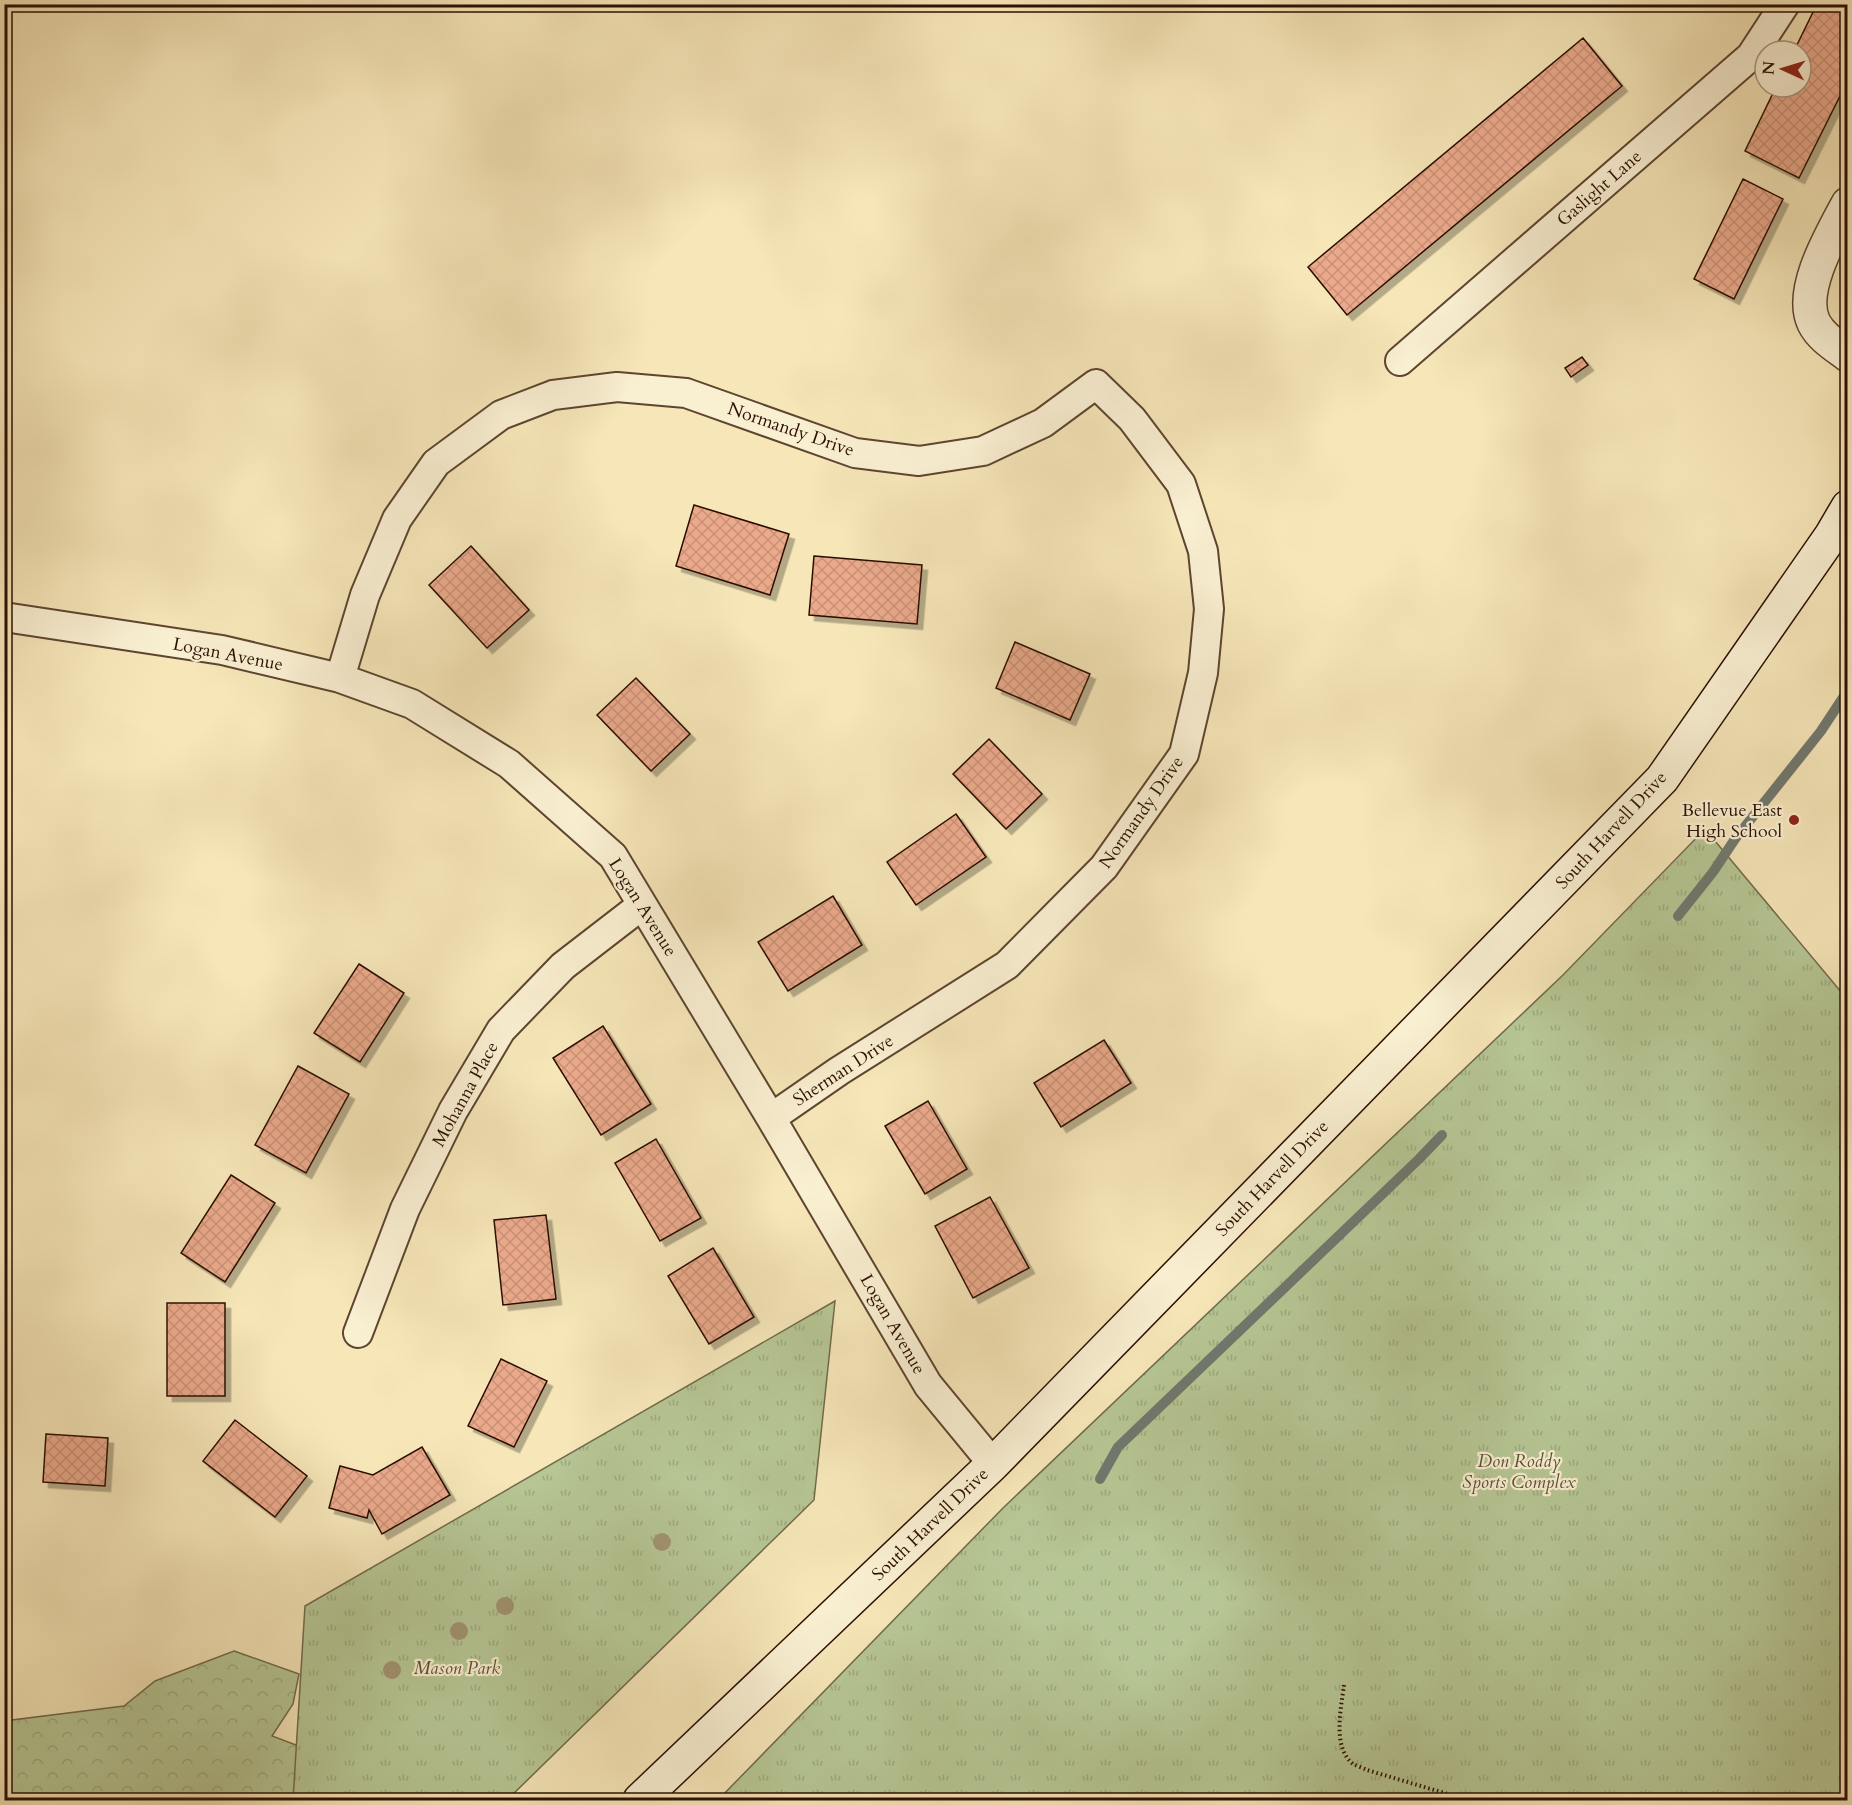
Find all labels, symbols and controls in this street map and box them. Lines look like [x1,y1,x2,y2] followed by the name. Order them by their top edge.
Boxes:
[1753,39,1813,99] north arrow
[1758,60,1780,76] text: N
[1551,144,1647,232] street label: Gaslight Lane
[724,396,857,463] street label: Normandy Drive
[171,632,285,677] street label: Logan Avenue
[1093,751,1190,874] street label: Normandy Drive
[1550,766,1673,895] street label: South Harvell Drive
[1682,798,1782,844] place label: Bellevue East High School
[1787,813,1801,827] marker: Bellevue East High School
[602,853,683,961] street label: Logan Avenue
[788,1029,898,1112] street label: Sherman Drive
[426,1037,505,1151] street label: Mohanna Place
[1210,1115,1335,1242] street label: South Harvell Drive
[854,1270,931,1379] street label: Logan Avenue
[1462,1449,1576,1495] park label: Don Roddy Sports Complex
[867,1462,994,1587] street label: South Harvell Drive
[414,1656,500,1681] park label: Mason Park

